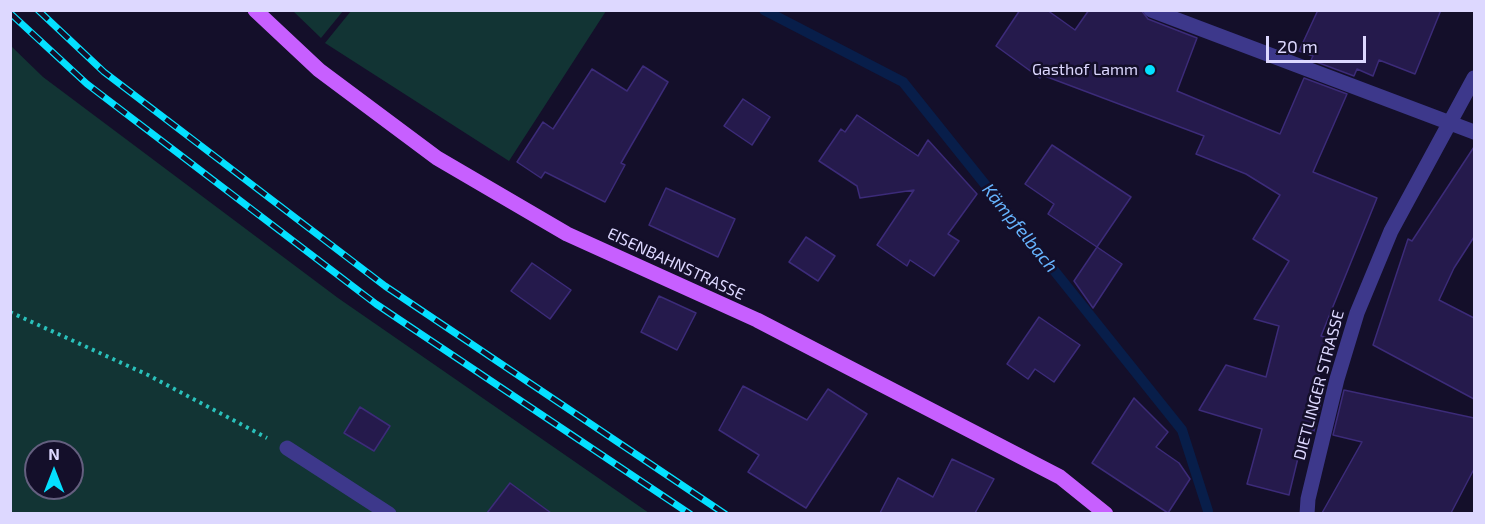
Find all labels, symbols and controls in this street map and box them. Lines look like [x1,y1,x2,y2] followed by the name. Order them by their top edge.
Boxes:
[1269,24,1370,62] scale bar
[1277,35,1318,57] text: 20 m
[1032,60,1138,80] place label: Gasthof Lamm
[1143,63,1157,77] marker: Gasthof Lamm
[978,179,1062,277] water label: Kämpfelbach
[604,224,748,304] street label: EISENBAHNSTRASSE
[1290,308,1348,462] street label: DIETLINGER STRASSE
[24,440,84,500] north arrow
[48,444,60,463] text: N

